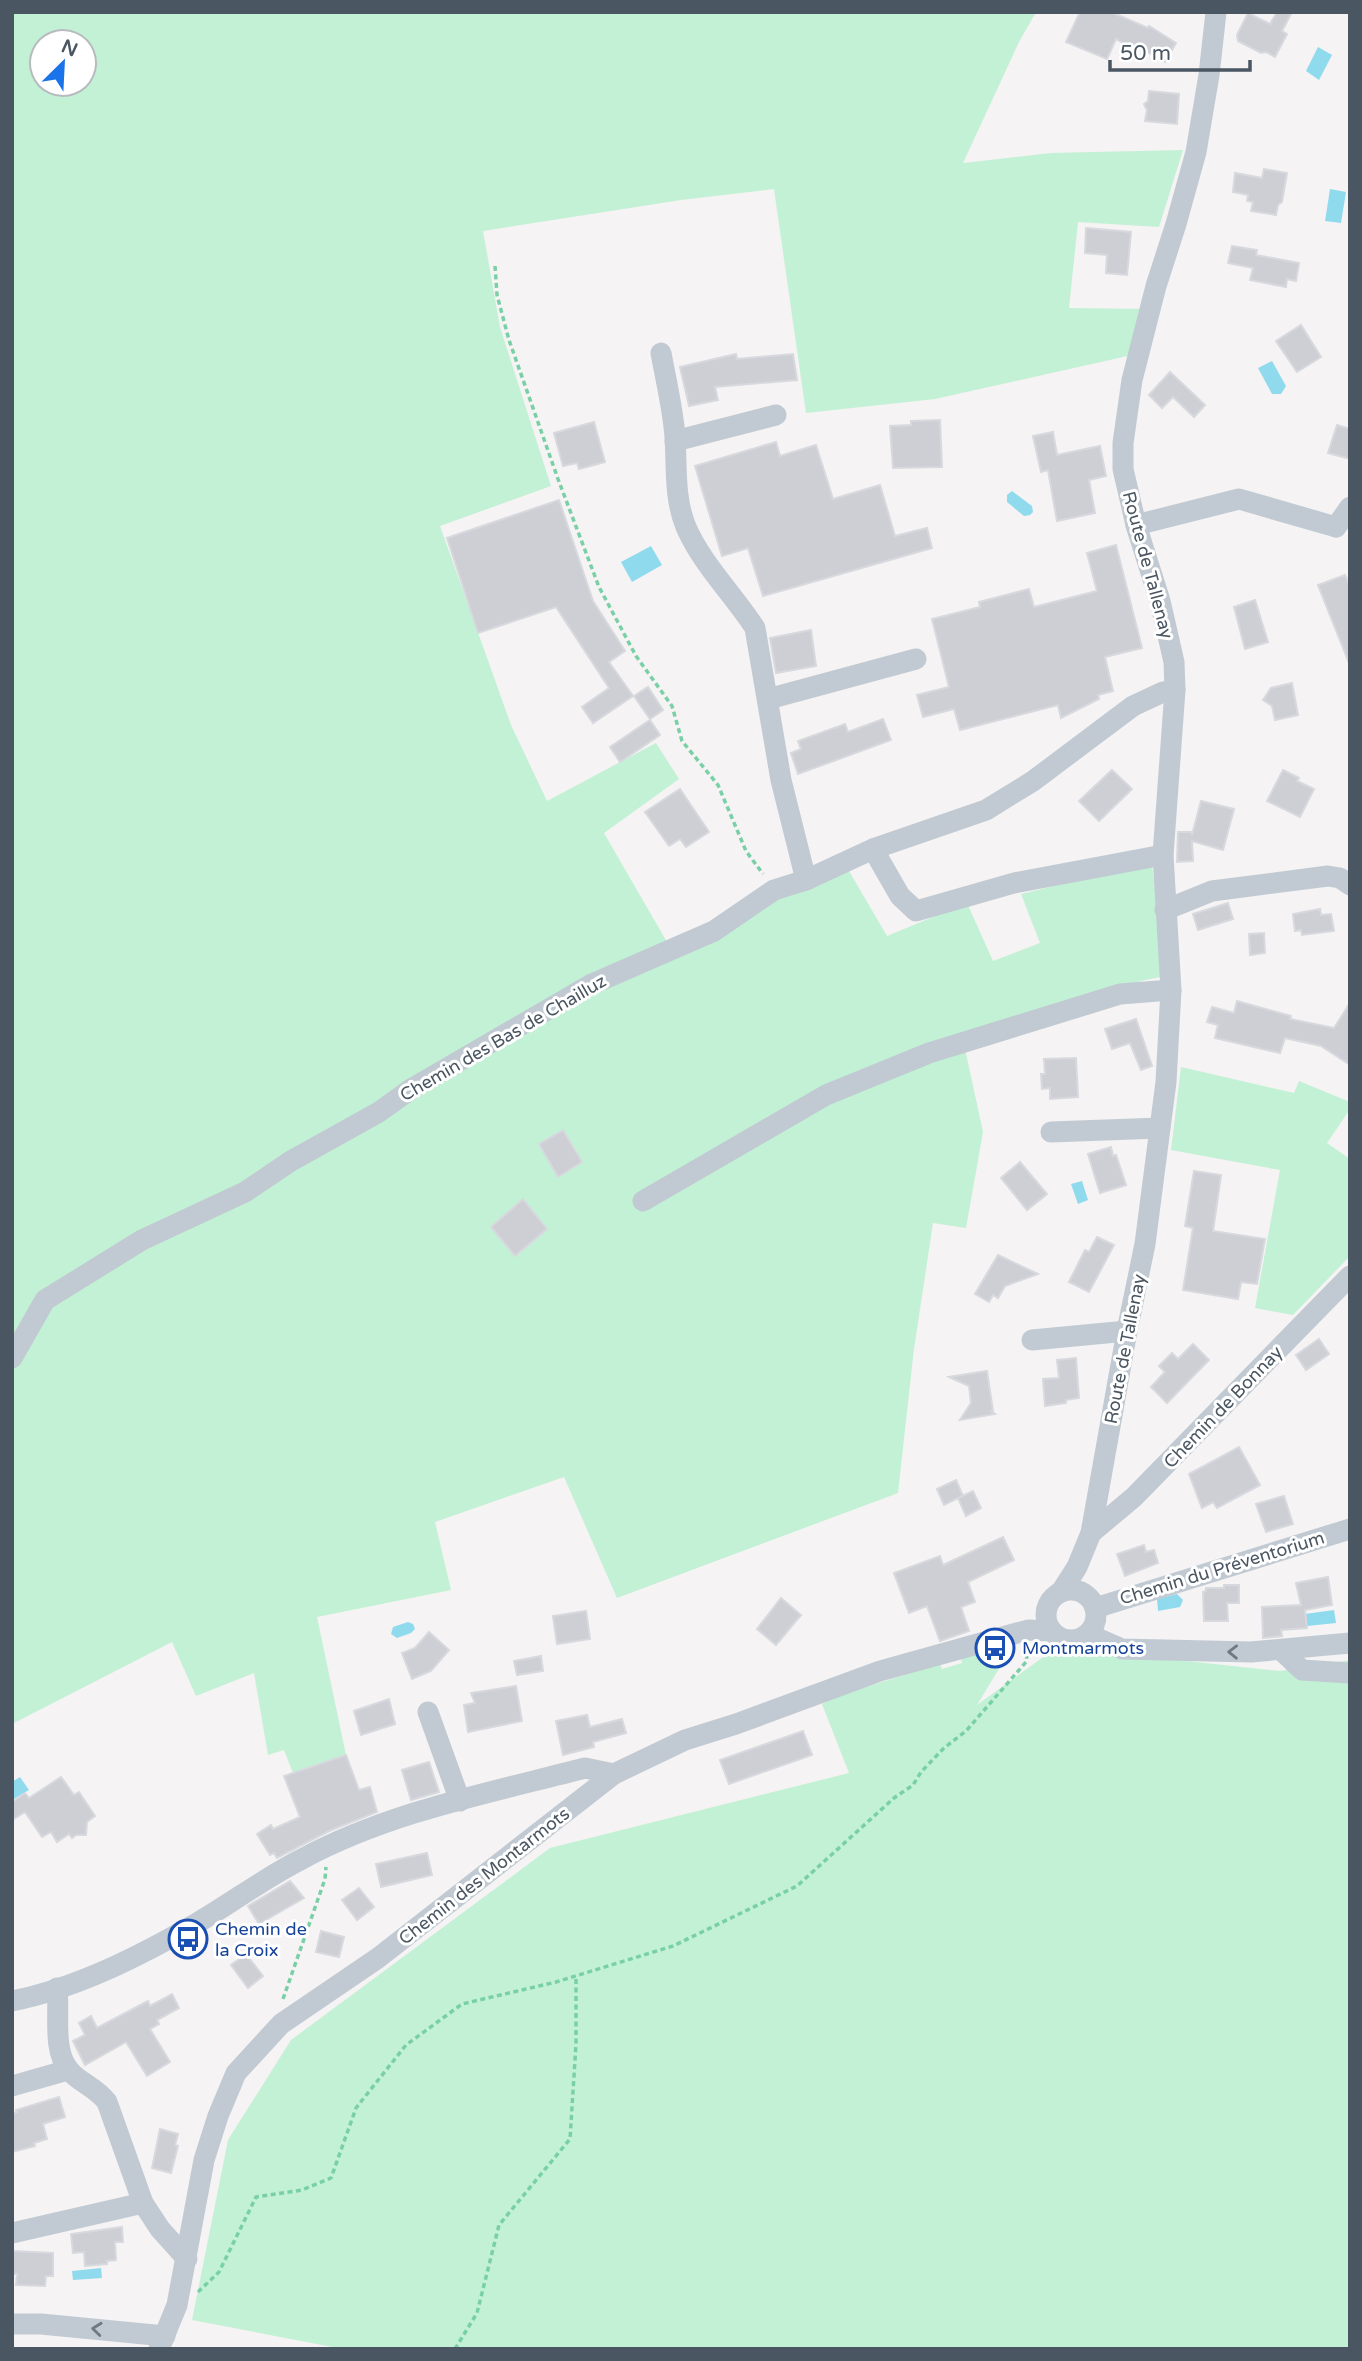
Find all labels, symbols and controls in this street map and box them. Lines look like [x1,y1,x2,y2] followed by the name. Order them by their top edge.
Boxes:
[28,28,98,98] north arrow
[1110,28,1250,72] scale bar
[58,35,81,62] text: N
[1120,41,1171,66] text: 50 m
[1118,489,1178,642] street label: Route de Tallenay
[396,970,610,1106] street label: Chemin des Bas de Chailluz
[1100,1272,1150,1426] street label: Route de Tallenay
[1159,1341,1287,1473] street label: Chemin de Bonnay
[1117,1526,1327,1610] street label: Chemin du Préventorium
[974,1627,1016,1669] bus stop icon: Montmarmots
[1022,1637,1144,1659] place label: Montmarmots
[1227,1644,1238,1659] one-way arrow
[394,1802,574,1950] street label: Chemin des Montarmots
[167,1918,209,1960] bus stop icon: Chemin de la Croix
[215,1918,307,1961] place label: Chemin de la Croix
[91,2322,103,2337] one-way arrow

